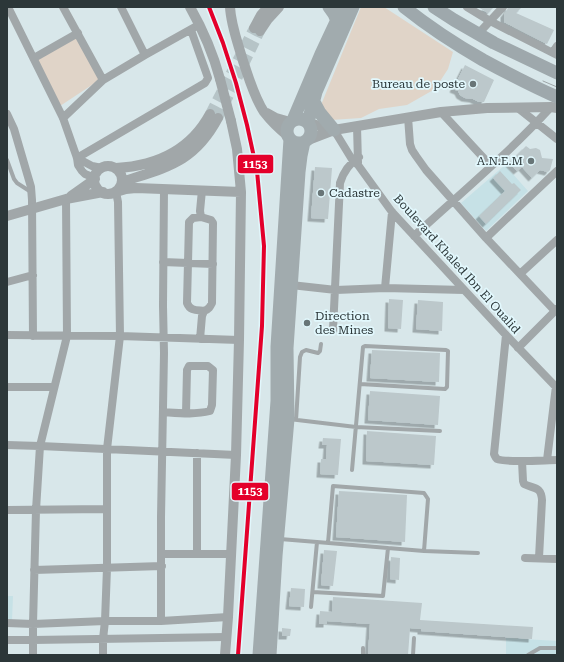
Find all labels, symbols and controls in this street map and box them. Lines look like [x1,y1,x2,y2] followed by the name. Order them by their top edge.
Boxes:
[372,77,465,91] place label: Bureau de poste
[468,79,478,89] marker: Bureau de poste
[237,154,274,174] line badge: 1153
[477,154,523,168] place label: A.N.E.M
[526,156,536,166] marker: A.N.E.M
[243,158,267,171] text: 1153
[329,186,380,200] place label: Cadastre
[316,188,326,198] marker: Cadastre
[391,192,523,337] street label: Boulevard Khaled Ibn El Oualid
[315,309,374,337] place label: Direction des Mines
[302,318,312,328] marker: Direction des Mines
[231,482,269,501] line badge: 1153
[238,485,262,498] text: 1153

